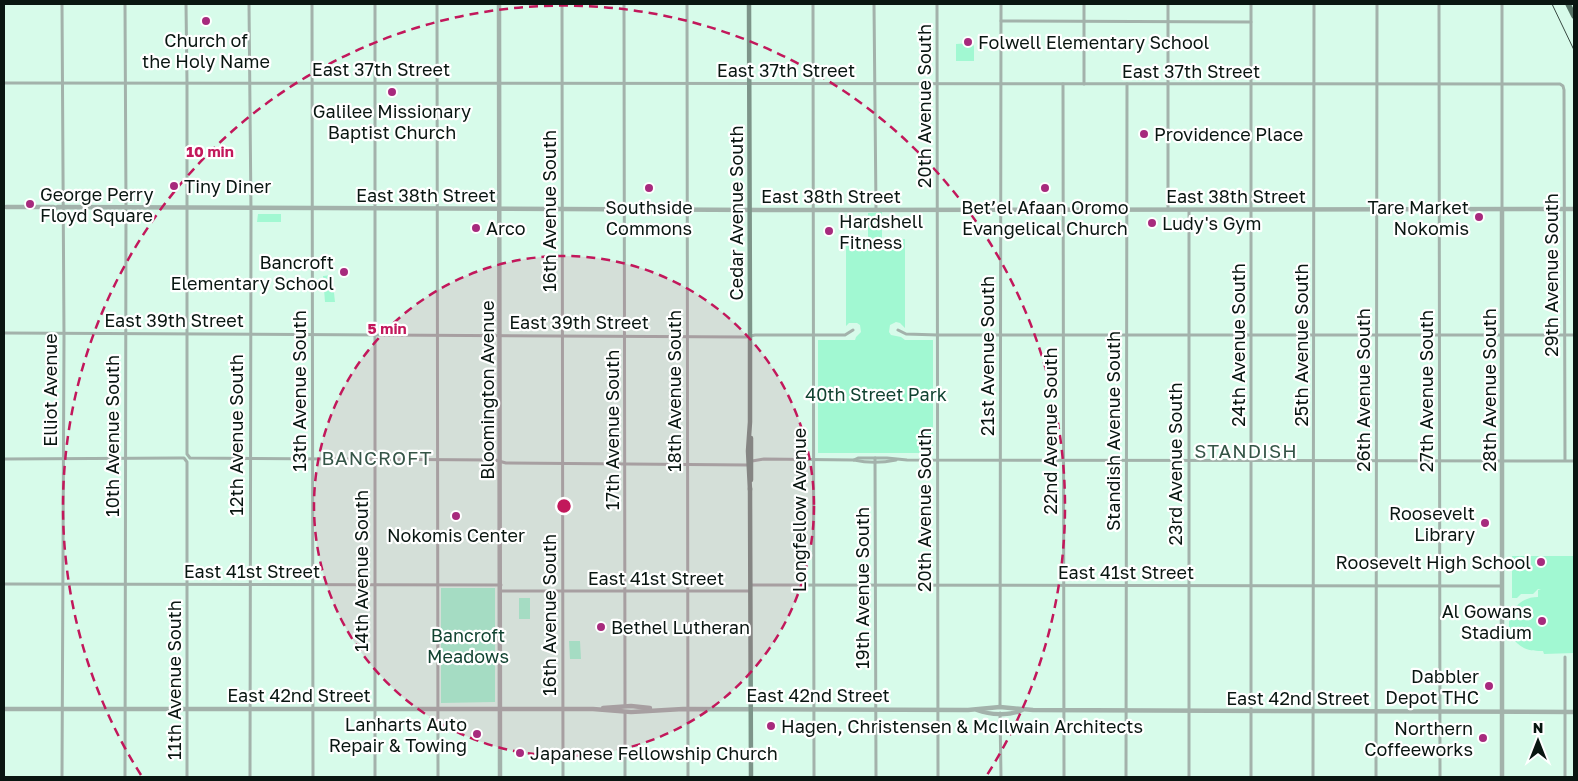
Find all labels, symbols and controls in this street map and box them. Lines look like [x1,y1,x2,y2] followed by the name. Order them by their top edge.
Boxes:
[200,15,212,27] marker: Church of the Holy Name
[913,24,935,188] street label: 20th Avenue South
[142,29,270,72] place label: Church of the Holy Name
[978,31,1210,53] place label: Folwell Elementary School
[962,36,974,48] marker: Folwell Elementary School
[312,58,450,80] street label: East 37th Street
[717,59,855,81] street label: East 37th Street
[1122,60,1260,82] street label: East 37th Street
[386,86,398,98] marker: Galilee Missionary Baptist Church
[313,100,471,143] place label: Galilee Missionary Baptist Church
[1154,123,1303,145] place label: Providence Place
[725,126,747,300] street label: Cedar Avenue South
[1138,128,1150,140] marker: Providence Place
[538,130,560,292] street label: 16th Avenue South
[186,142,234,160] text: 10 min
[184,175,271,197] place label: Tiny Diner
[168,180,180,192] marker: Tiny Diner
[643,182,655,194] marker: Southside Commons
[1039,182,1051,194] marker: Bet’el Afaan Oromo Evangelical Church
[40,183,154,226] place label: George Perry Floyd Square
[356,184,496,206] street label: East 38th Street
[761,185,901,207] street label: East 38th Street
[1166,185,1306,207] street label: East 38th Street
[1540,193,1562,357] street label: 29th Avenue South
[605,196,693,239] place label: Southside Commons
[961,196,1129,239] place label: Bet’el Afaan Oromo Evangelical Church
[1367,196,1469,239] place label: Tare Market Nokomis
[24,198,36,210] marker: George Perry Floyd Square
[839,210,924,253] place label: Hardshell Fitness
[1473,211,1485,223] marker: Tare Market Nokomis
[1162,212,1261,234] place label: Ludy's Gym
[486,217,526,239] place label: Arco
[1146,217,1158,229] marker: Ludy's Gym
[470,222,482,234] marker: Arco
[823,225,835,237] marker: Hardshell Fitness
[170,251,334,294] place label: Bancroft Elementary School
[1227,263,1249,427] street label: 24th Avenue South
[1290,263,1312,427] street label: 25th Avenue South
[338,266,350,278] marker: Bancroft Elementary School
[976,276,998,436] street label: 21st Avenue South
[476,300,498,480] street label: Bloomington Avenue
[1352,308,1374,472] street label: 26th Avenue South
[1478,308,1500,472] street label: 28th Avenue South
[104,309,244,331] street label: East 39th Street
[288,310,310,472] street label: 13th Avenue South
[663,310,685,472] street label: 18th Avenue South
[1415,310,1437,472] street label: 27th Avenue South
[509,311,649,333] street label: East 39th Street
[367,319,407,337] text: 5 min
[1102,331,1124,531] street label: Standish Avenue South
[39,333,61,447] street label: Elliot Avenue
[1039,347,1061,515] street label: 22nd Avenue South
[601,350,623,510] street label: 17th Avenue South
[225,354,247,516] street label: 12th Avenue South
[101,355,123,517] street label: 10th Avenue South
[805,383,947,405] park label: 40th Street Park
[1164,383,1186,545] street label: 23rd Avenue South
[788,428,810,592] street label: Longfellow Avenue
[913,428,935,592] street label: 20th Avenue South
[1194,439,1298,462] district label: STANDISH
[322,446,432,469] district label: BANCROFT
[350,490,372,652] street label: 14th Avenue South
[555,497,573,515] centre of rings
[1389,502,1475,545] place label: Roosevelt Library
[851,507,873,669] street label: 19th Avenue South
[450,510,462,522] marker: Nokomis Center
[1479,517,1491,529] marker: Roosevelt Library
[387,524,525,546] place label: Nokomis Center
[538,534,560,696] street label: 16th Avenue South
[1336,551,1531,573] place label: Roosevelt High School
[1535,556,1547,568] marker: Roosevelt High School
[184,560,320,582] street label: East 41st Street
[1058,561,1194,583] street label: East 41st Street
[588,567,724,589] street label: East 41st Street
[163,600,185,760] street label: 11th Avenue South
[1442,600,1532,643] place label: Al Gowans Stadium
[1536,615,1548,627] marker: Al Gowans Stadium
[611,616,750,638] place label: Bethel Lutheran
[595,621,607,633] marker: Bethel Lutheran
[427,624,509,667] park label: Bancroft Meadows
[1385,665,1479,708] place label: Dabbler Depot THC
[1483,680,1495,692] marker: Dabbler Depot THC
[227,684,371,706] street label: East 42nd Street
[746,684,890,706] street label: East 42nd Street
[1226,687,1370,709] street label: East 42nd Street
[329,713,467,756] place label: Lanharts Auto Repair & Towing
[781,715,1143,737] place label: Hagen, Christensen & McIlwain Architects
[1513,716,1563,766] north arrow
[1364,717,1473,760] place label: Northern Coffeeworks
[1533,719,1543,736] text: N
[765,720,777,732] marker: Hagen, Christensen & McIlwain Architects
[471,728,483,740] marker: Lanharts Auto Repair & Towing
[1477,732,1489,744] marker: Northern Coffeeworks
[530,742,778,764] place label: Japanese Fellowship Church
[514,747,526,759] marker: Japanese Fellowship Church

